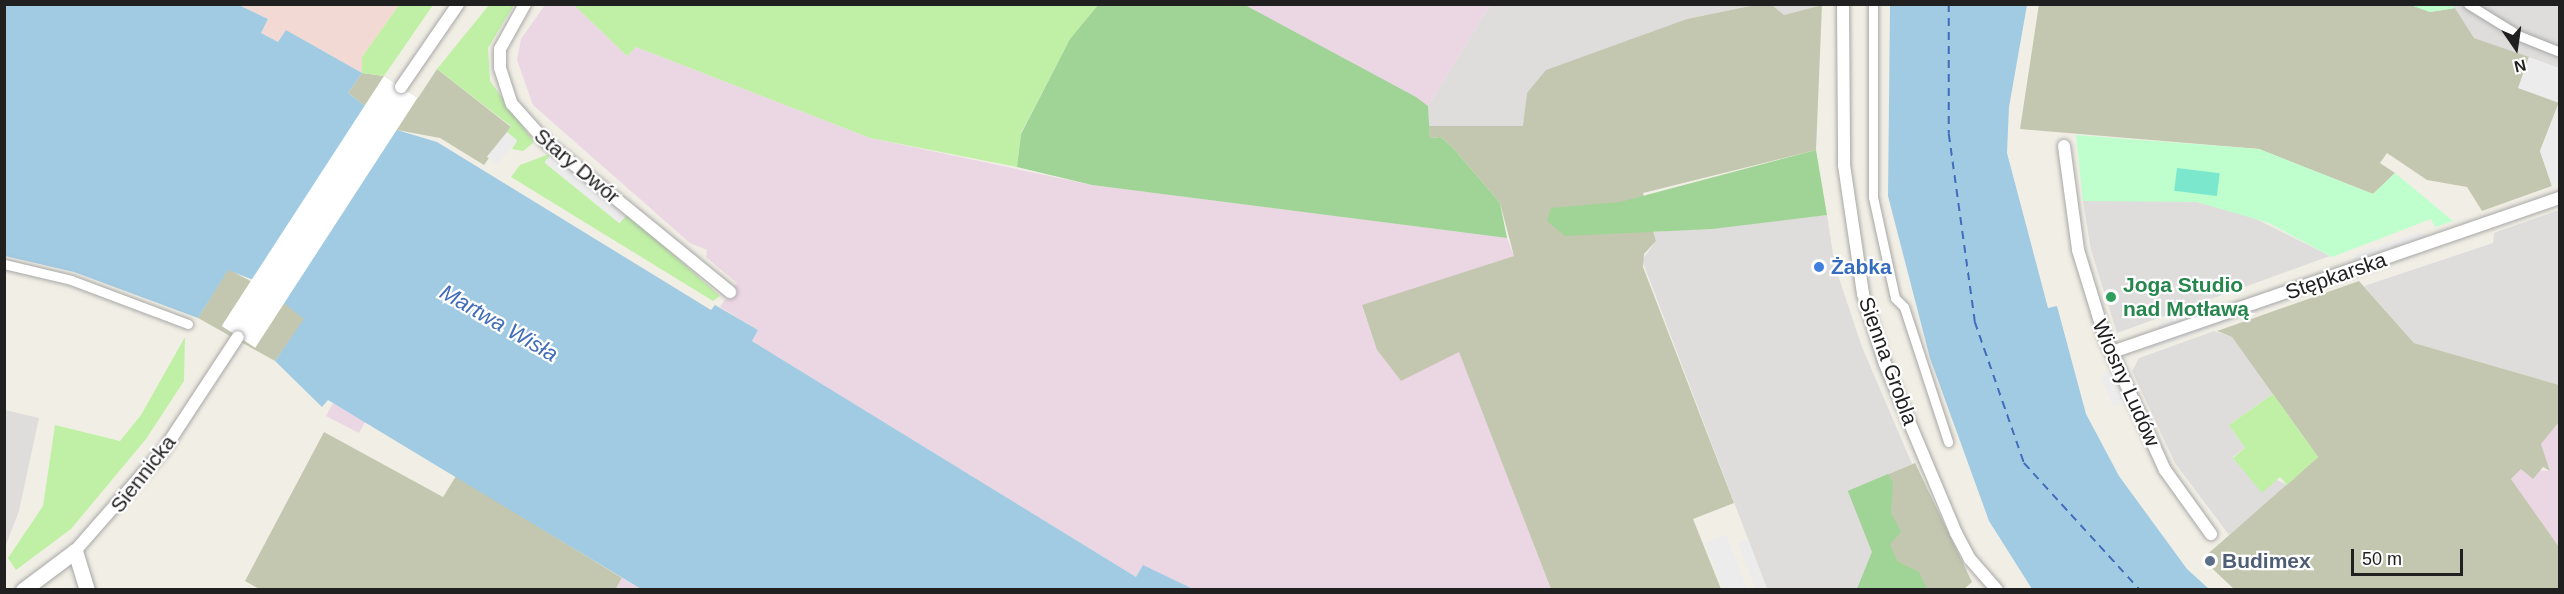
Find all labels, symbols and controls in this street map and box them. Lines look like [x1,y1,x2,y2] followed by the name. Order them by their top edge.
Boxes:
[2486,18,2546,78] north arrow
[2513,56,2528,76] text: N
[529,123,625,209] street label: Stary Dwór
[2282,247,2390,305] street label: Stępkarska
[1831,254,1892,280] place label: Żabka
[1812,260,1826,274] marker: Żabka
[2123,272,2249,322] place label: Joga Studio nad Motławą
[435,279,563,367] water label: Martwa Wisła
[2104,290,2118,304] marker: Joga Studio nad Motławą
[1853,294,1923,428] street label: Sienna Grobla
[2087,315,2165,451] street label: Wiosny Ludów
[105,430,181,518] street label: Siennicka
[2354,537,2466,575] scale bar
[2222,548,2311,574] place label: Budimex
[2362,549,2402,569] text: 50 m
[2203,554,2217,568] marker: Budimex

